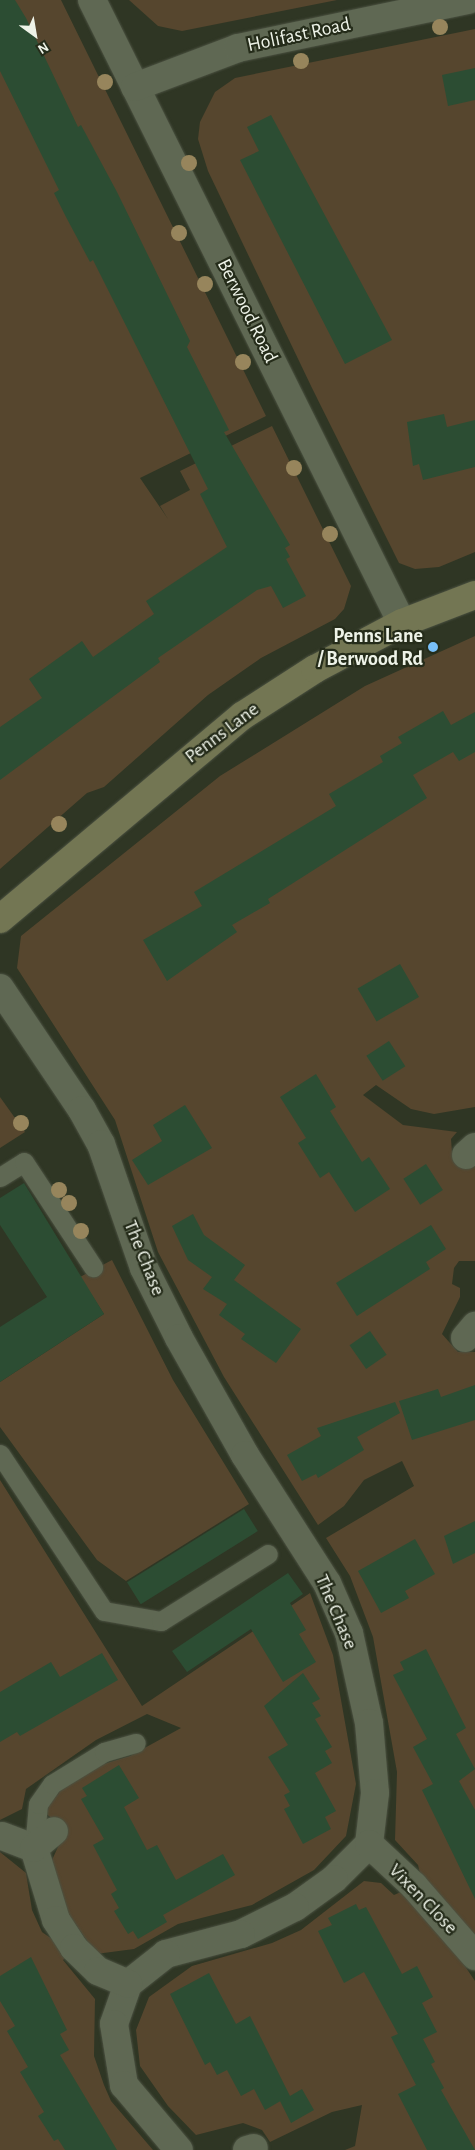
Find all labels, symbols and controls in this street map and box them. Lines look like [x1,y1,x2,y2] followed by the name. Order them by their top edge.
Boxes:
[10,10,60,60] north arrow
[245,12,353,58] street label: Holifast Road
[35,39,51,56] text: N
[212,255,282,367] street label: Berwood Road
[318,624,423,671] place label: Penns Lane / Berwood Rd
[427,641,439,653] marker: Penns Lane / Berwood Rd
[180,697,264,769] street label: Penns Lane
[118,1217,170,1299] street label: The Chase
[309,1571,363,1653] street label: The Chase
[383,1859,463,1939] street label: Vixen Close

